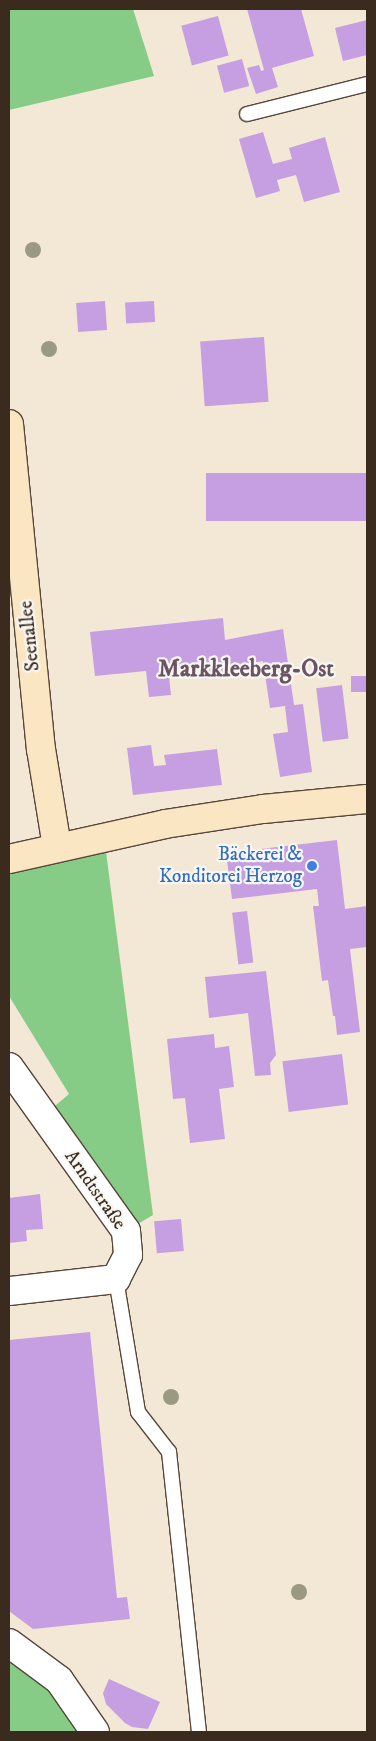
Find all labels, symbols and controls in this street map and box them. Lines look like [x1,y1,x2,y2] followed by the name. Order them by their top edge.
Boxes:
[15,600,45,672] street label: Seenallee
[158,656,334,684] district label: Markkleeberg-Ost
[159,844,302,888] place label: Bäckerei & Konditorei Herzog
[306,860,318,872] marker: Bäckerei & Konditorei Herzog
[59,1146,131,1234] street label: Arndtstraße

